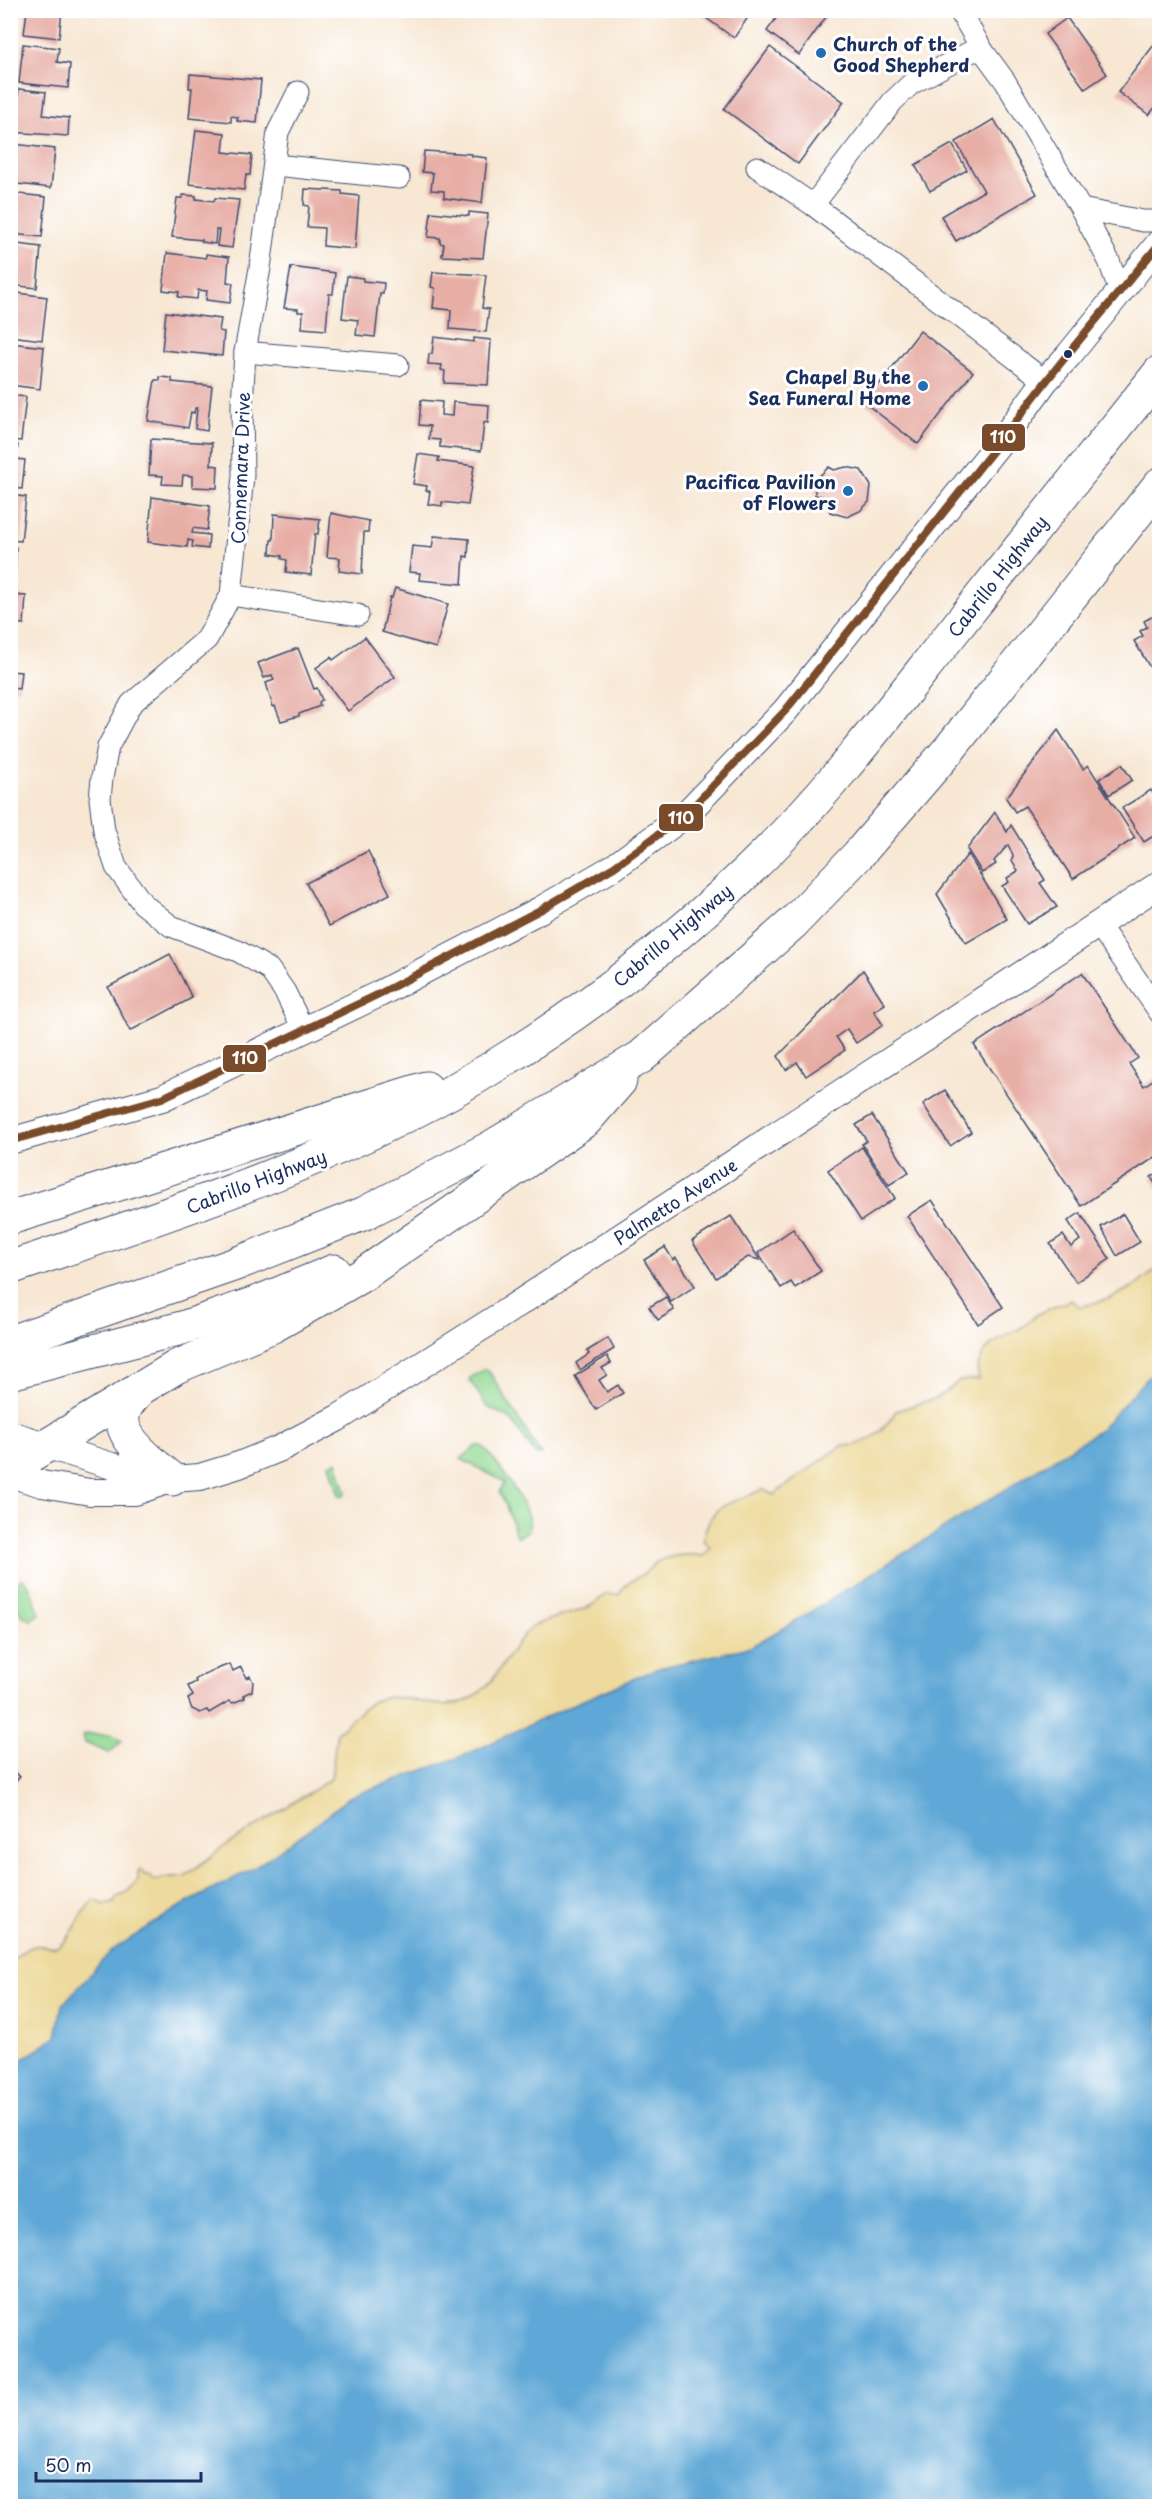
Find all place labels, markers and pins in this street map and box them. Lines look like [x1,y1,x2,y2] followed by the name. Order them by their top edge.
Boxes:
[833,30,969,78] place label: Church of the Good Shepherd
[814,46,828,60] marker: Church of the Good Shepherd
[1062,348,1074,360] unlabelled marker
[748,363,911,411] place label: Chapel By the Sea Funeral Home
[916,379,930,393] marker: Chapel By the Sea Funeral Home
[685,468,836,516] place label: Pacifica Pavilion of Flowers
[841,484,855,498] marker: Pacifica Pavilion of Flowers

